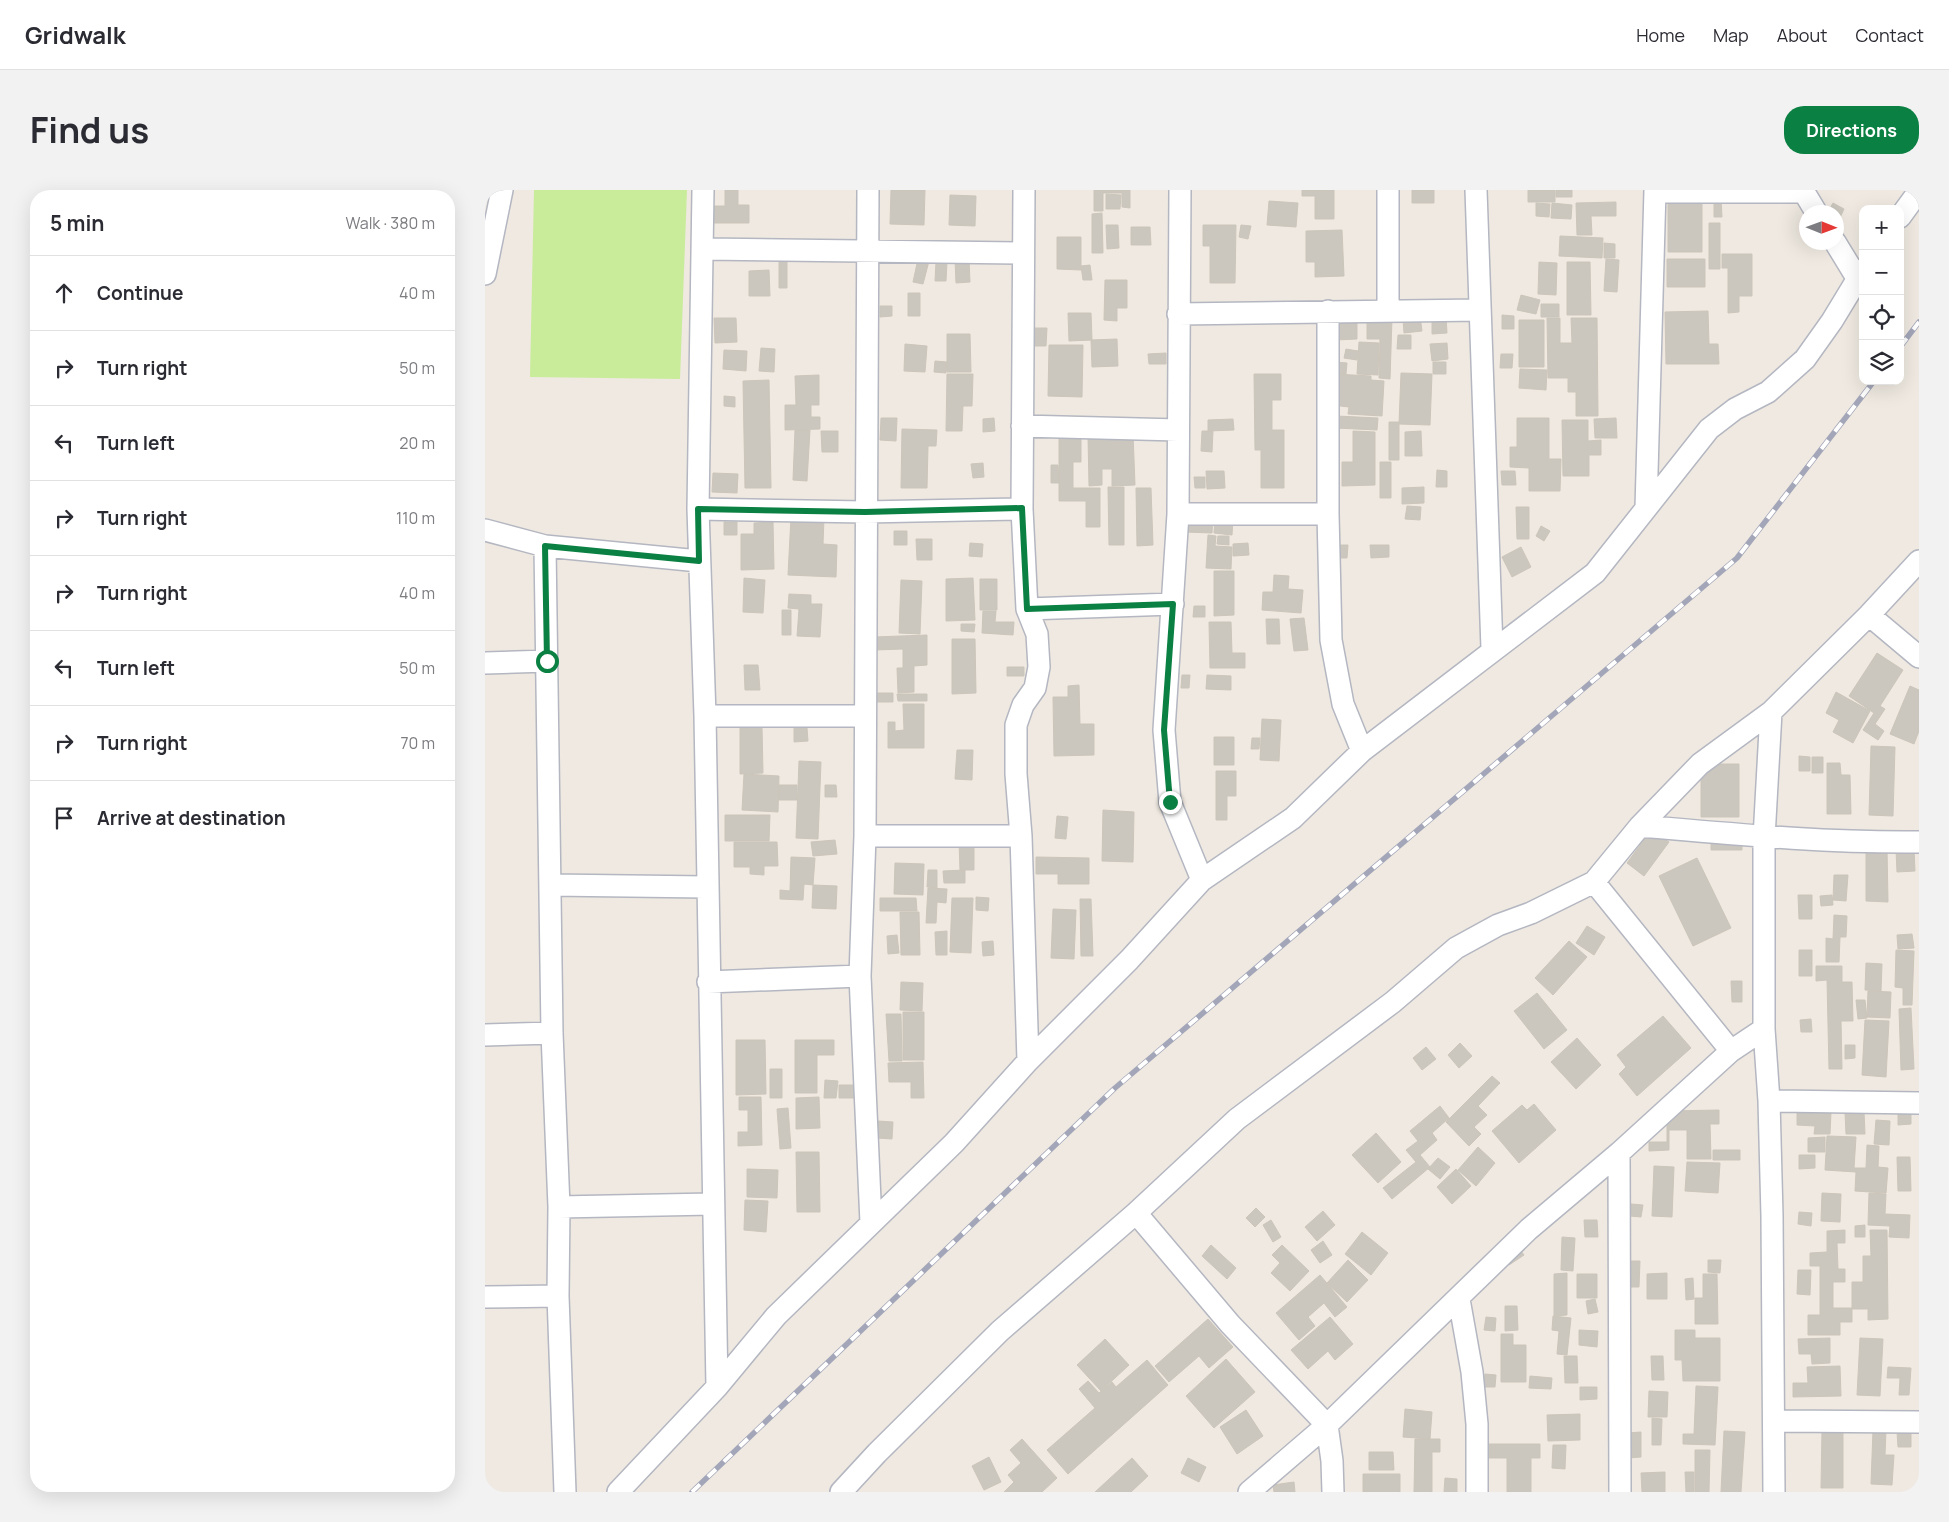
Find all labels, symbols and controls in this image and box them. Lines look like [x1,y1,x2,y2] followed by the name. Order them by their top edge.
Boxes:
[25,18,126,51] text: Gridwalk
[1636,23,1685,47] text: Home
[1713,23,1749,47] text: Map
[1777,23,1827,47] text: About
[1855,23,1924,47] text: Contact
[30,106,149,154] text: Find us
[1784,106,1919,154] button: Directions
[1799,205,1844,250] north arrow
[1859,205,1904,385] map controls
[1859,205,1904,250] button: +
[50,209,104,237] text: 5 min
[346,212,435,234] text: Walk · 380 m
[1859,250,1904,295] button: −
[50,279,78,307] icon: ahead
[97,280,183,306] text: Continue
[399,282,435,304] text: 40 m
[1859,295,1904,340] button: locate
[1859,340,1904,385] button: layers
[50,354,78,382] icon: right
[97,355,187,381] text: Turn right
[399,357,435,379] text: 50 m
[50,429,78,457] icon: left
[97,430,175,456] text: Turn left
[399,432,435,454] text: 20 m
[50,504,78,532] icon: right
[97,505,187,531] text: Turn right
[396,507,435,529] text: 110 m
[50,579,78,607] icon: right
[97,580,187,606] text: Turn right
[399,582,435,604] text: 40 m
[536,650,559,673] route start
[50,654,78,682] icon: left
[97,655,175,681] text: Turn left
[399,657,435,679] text: 50 m
[50,729,78,757] icon: right
[97,730,187,756] text: Turn right
[400,732,435,754] text: 70 m
[1159,791,1182,814] route end
[50,804,78,832] icon: arrive
[97,805,286,831] text: Arrive at destination

